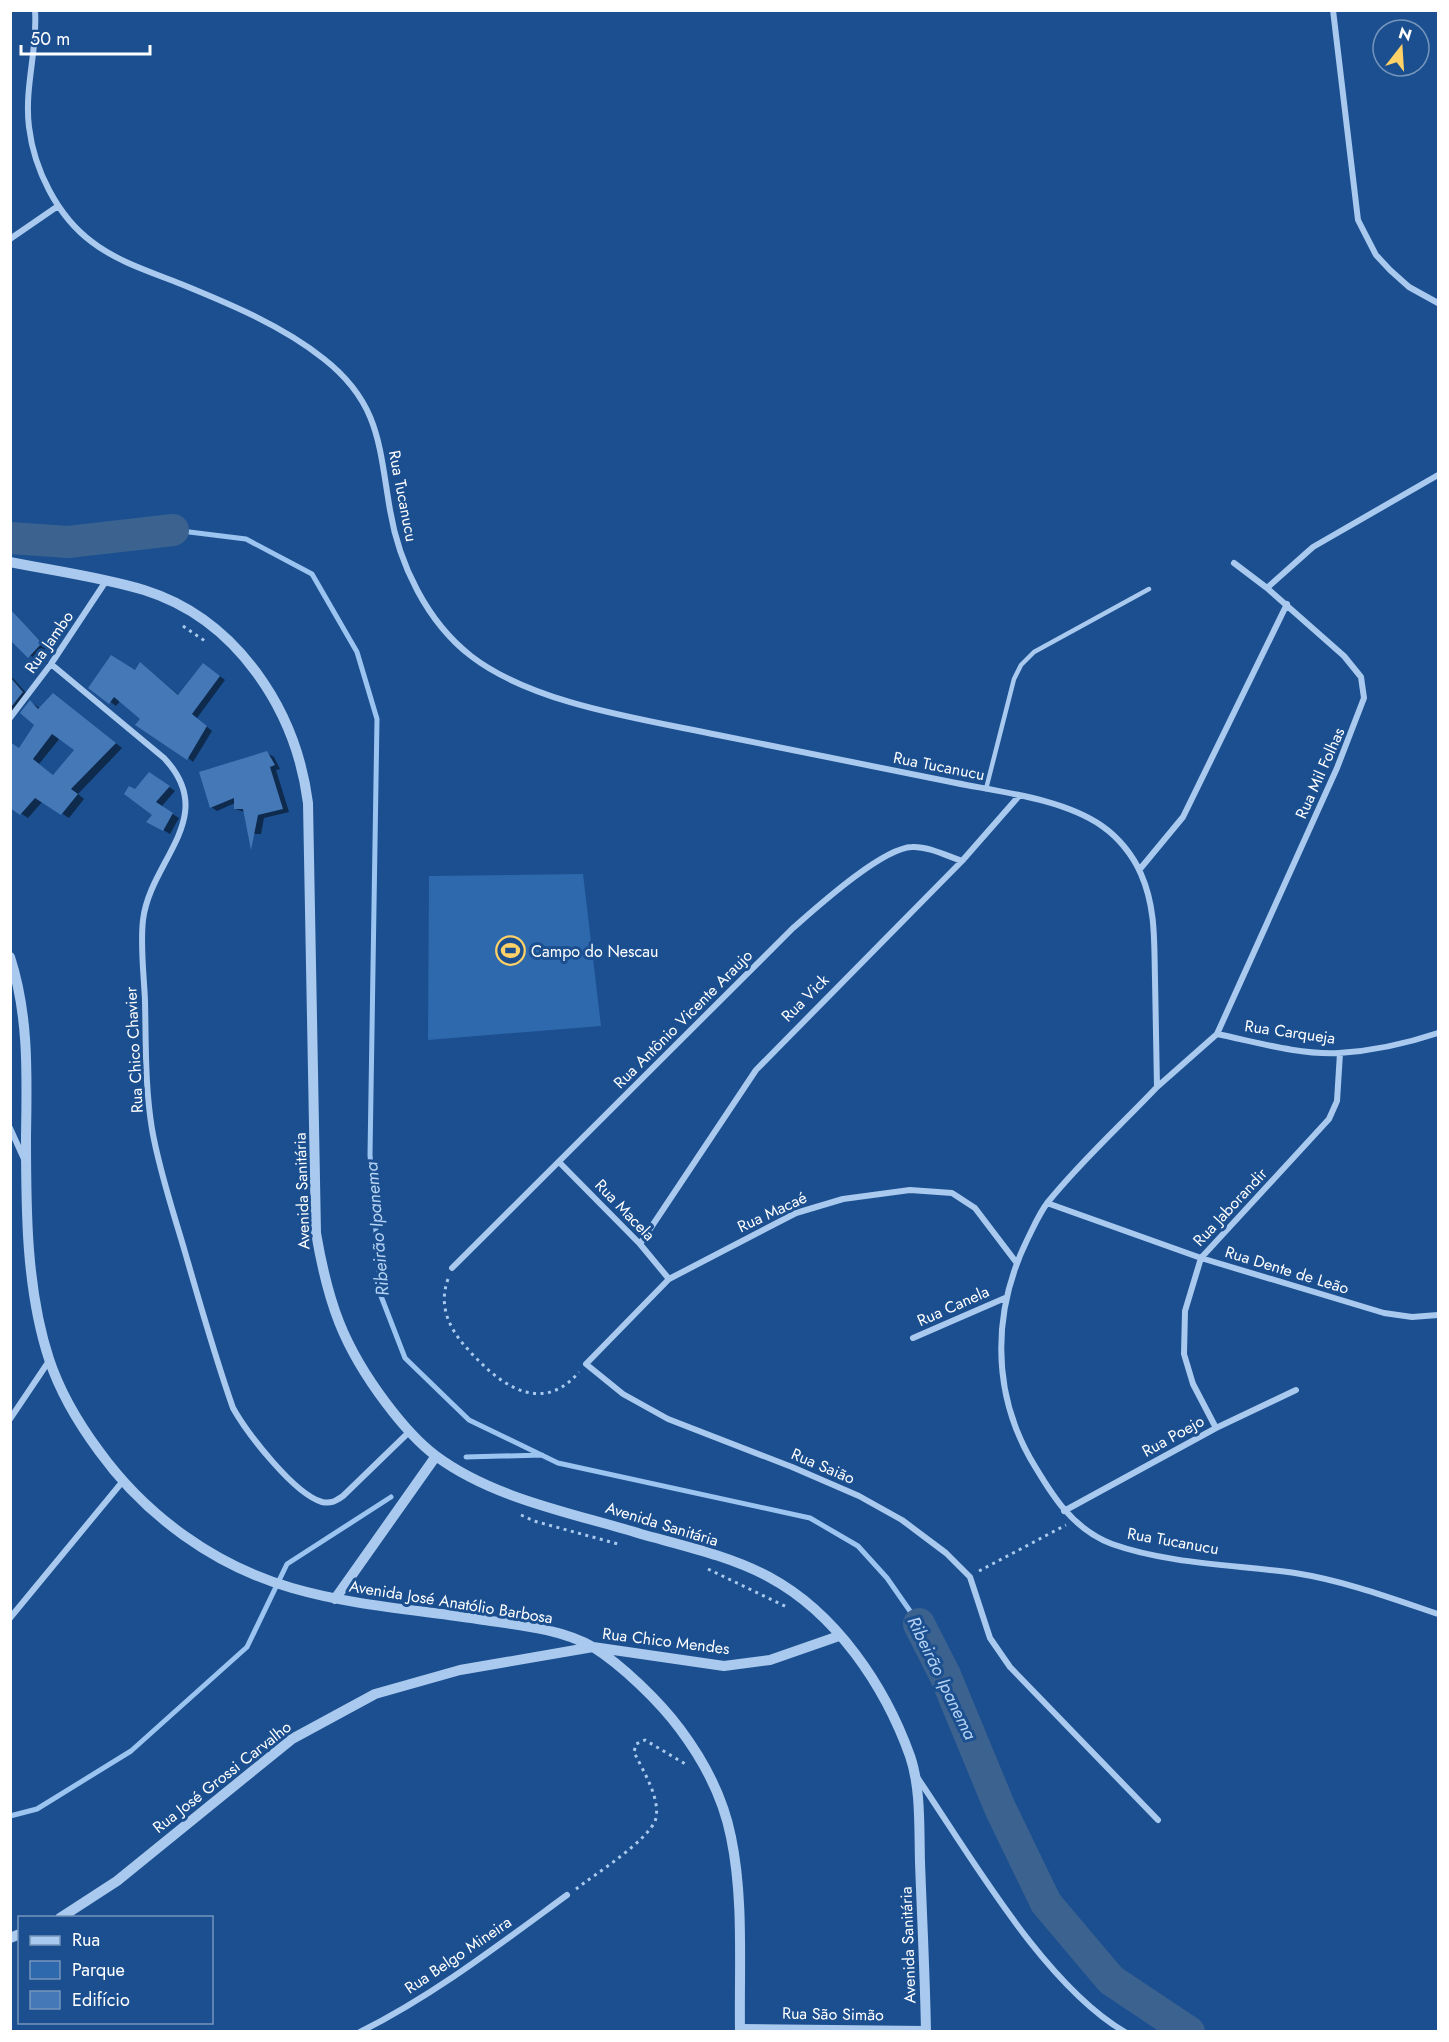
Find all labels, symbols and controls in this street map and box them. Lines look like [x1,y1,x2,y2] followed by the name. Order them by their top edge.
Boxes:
[21,18,150,56] scale bar
[1371,18,1431,78] north arrow
[1396,21,1415,47] text: N
[30,26,70,52] text: 50 m
[383,448,423,544] street label: Rua Tucanucu
[19,606,79,678] street label: Rua Jambo
[1290,724,1350,822] street label: Rua Mil Folhas
[891,746,987,786] street label: Rua Tucanucu
[494,935,526,967] sports icon: Campo do Nescau
[531,940,658,963] place label: Campo do Nescau
[608,944,758,1094] street label: Rua Antônio Vicente Araujo
[776,968,835,1027] street label: Rua Vick
[119,986,149,1114] street label: Rua Chico Chavier
[1243,1014,1337,1050] street label: Rua Carqueja
[288,1132,316,1250] street label: Avenida Sanitária
[358,1161,396,1297] water label: Ribeirão Ipanema
[1188,1162,1273,1251] street label: Rua Jaborandir
[590,1174,660,1246] street label: Rua Macela
[734,1186,810,1238] street label: Rua Macaé
[1222,1240,1352,1300] street label: Rua Dente de Leão
[913,1280,993,1332] street label: Rua Canela
[1138,1409,1208,1463] street label: Rua Poejo
[788,1442,859,1490] street label: Rua Saião
[603,1496,721,1552] street label: Avenida Sanitária
[1125,1522,1221,1560] street label: Rua Tucanucu
[348,1575,554,1629] street label: Avenida José Anatólio Barbosa
[901,1612,983,1744] water label: Ribeirão Ipanema
[601,1622,731,1660] street label: Rua Chico Mendes
[148,1715,296,1838] street label: Rua José Grossi Carvalho
[894,1886,922,2004] street label: Avenida Sanitária
[400,1911,516,1999] street label: Rua Belgo Mineira
[18,1916,213,2024] legend
[72,1927,100,1953] text: Rua
[72,1957,125,1983] text: Parque
[72,1987,130,2013] text: Edifício
[782,2002,884,2026] street label: Rua São Simão

